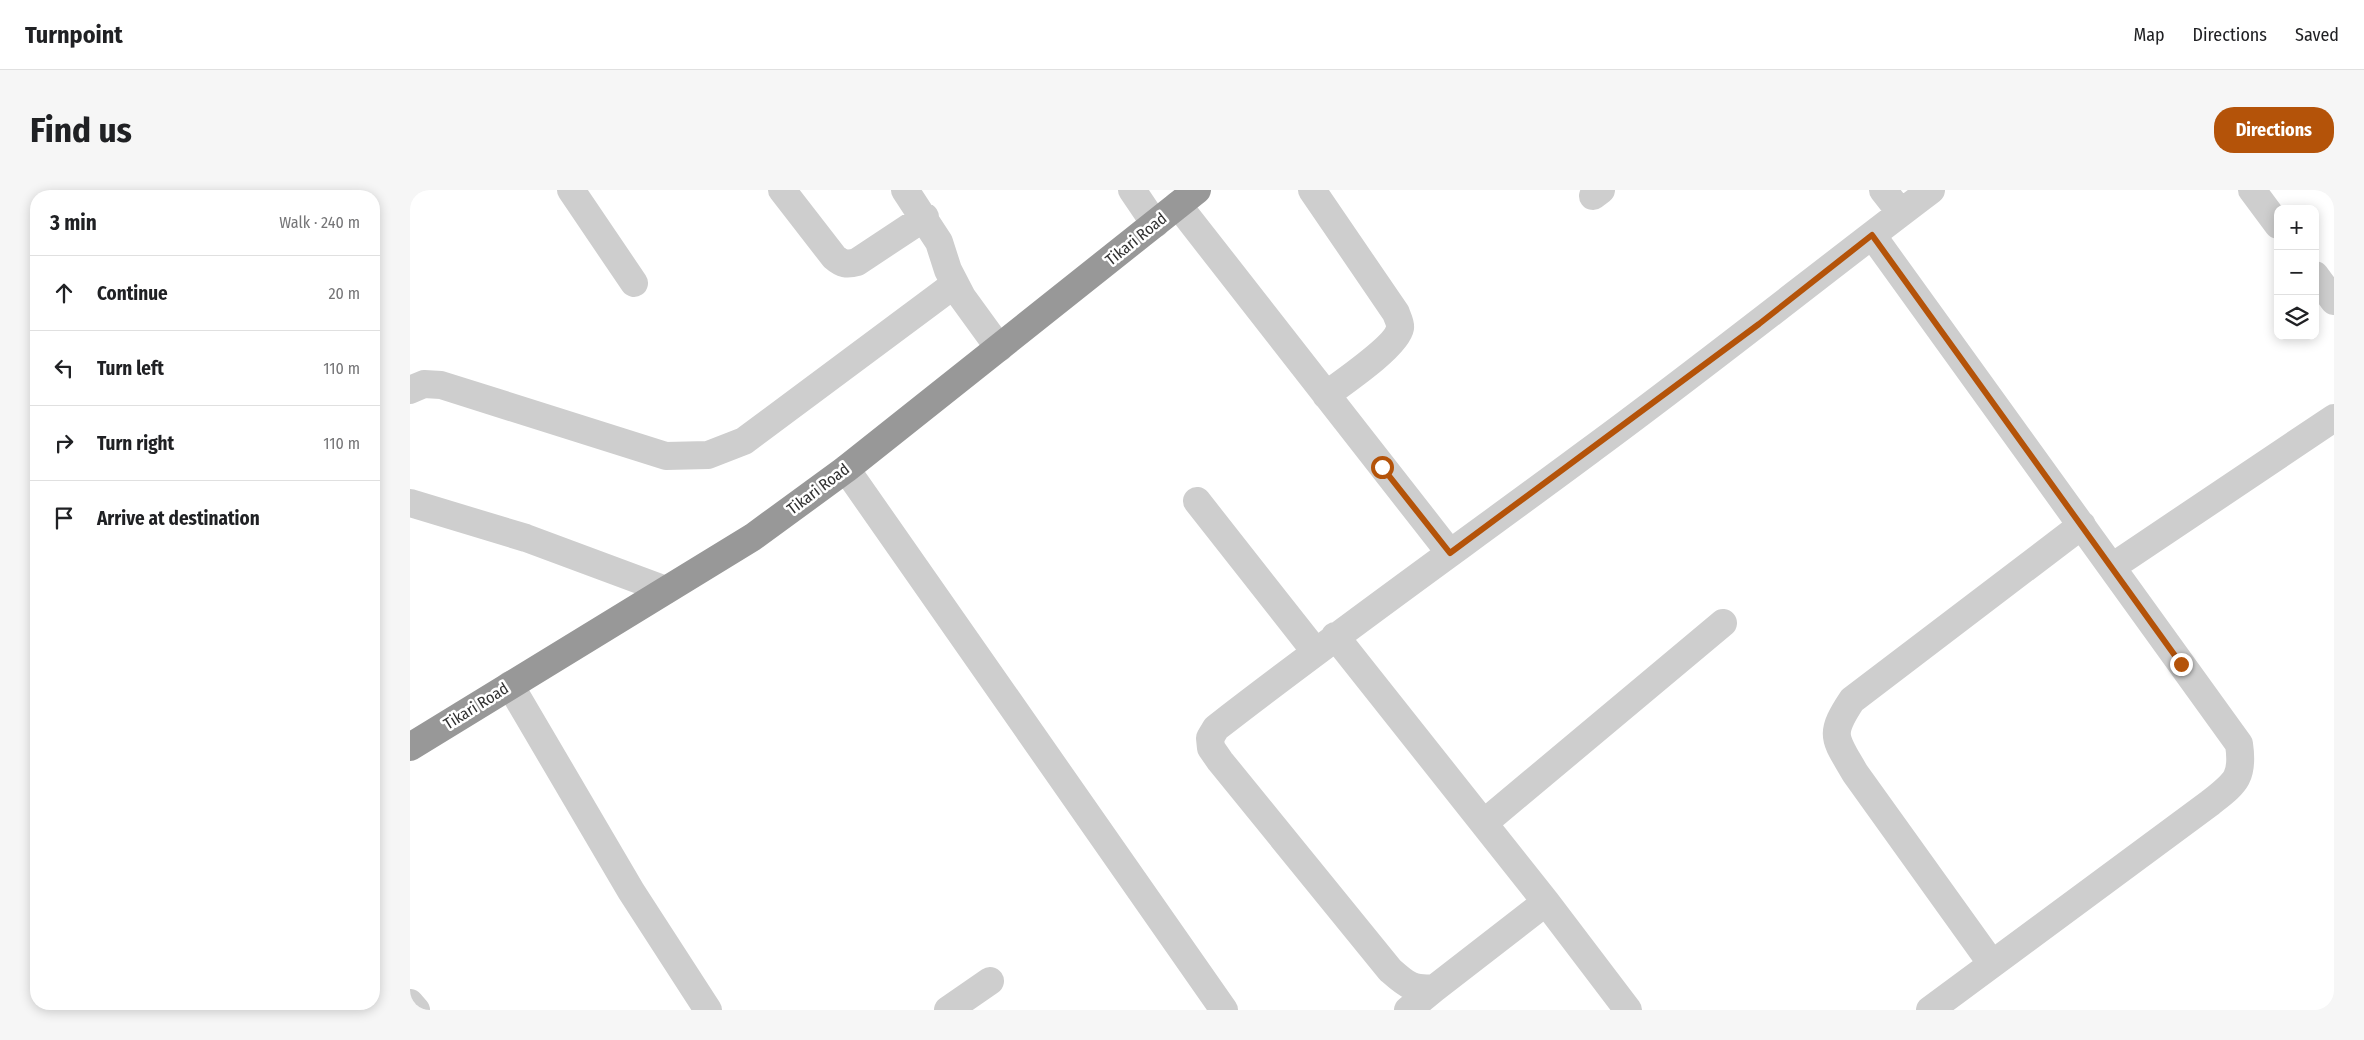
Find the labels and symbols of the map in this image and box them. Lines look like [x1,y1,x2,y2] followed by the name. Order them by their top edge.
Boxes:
[1102,209,1170,269] street label: Tikari Road
[1371,456,1394,479] route start
[783,459,853,519] street label: Tikari Road
[2170,653,2193,676] route end
[440,679,512,733] street label: Tikari Road

